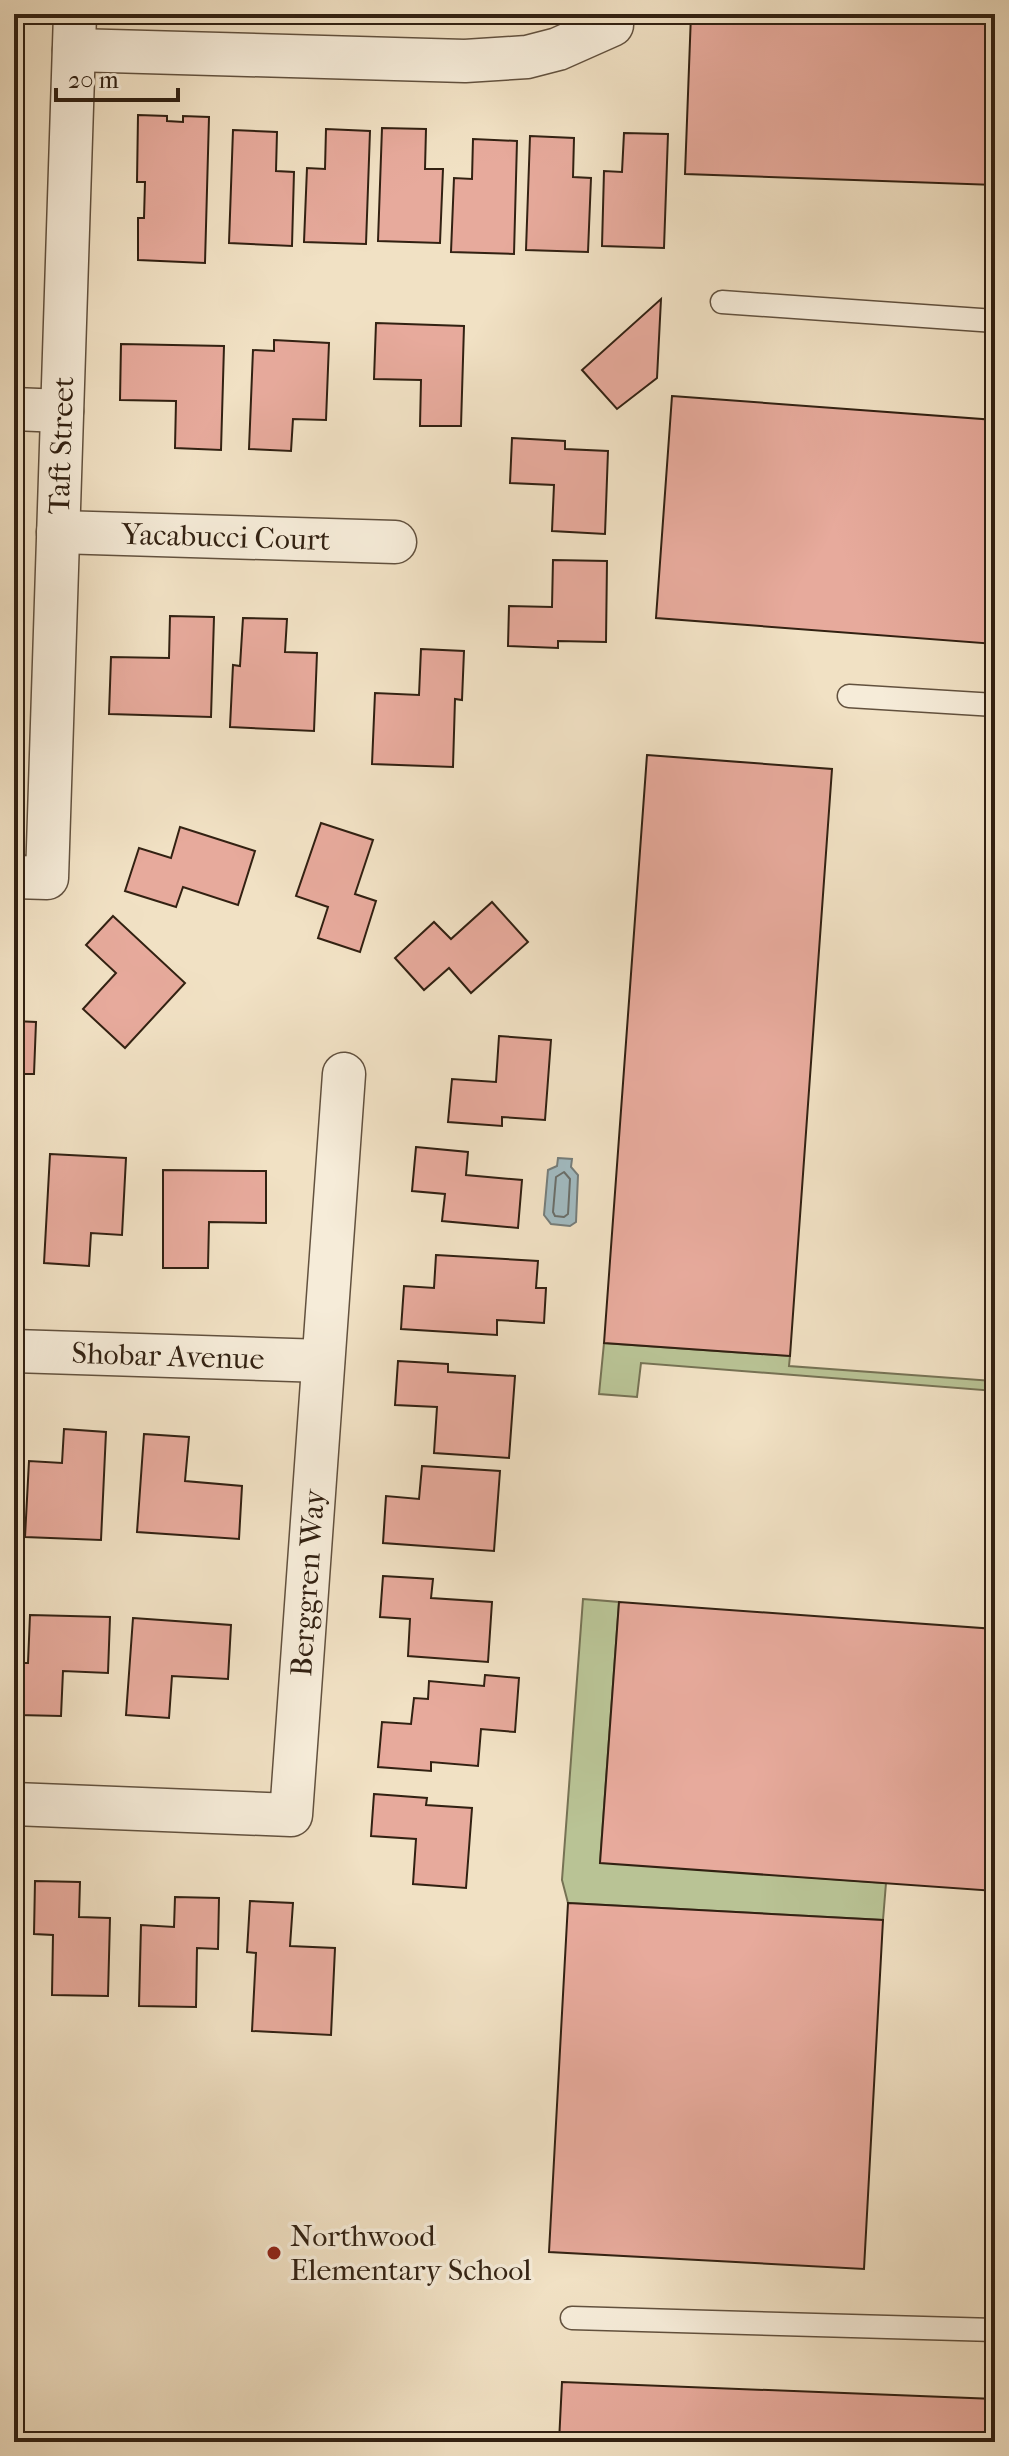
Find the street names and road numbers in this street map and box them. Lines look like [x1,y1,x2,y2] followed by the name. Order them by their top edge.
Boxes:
[41,376,81,515] street label: Taft Street
[120,516,331,558] street label: Yacabucci Court
[71,1335,265,1377] street label: Shobar Avenue
[283,1487,332,1678] street label: Berggren Way

